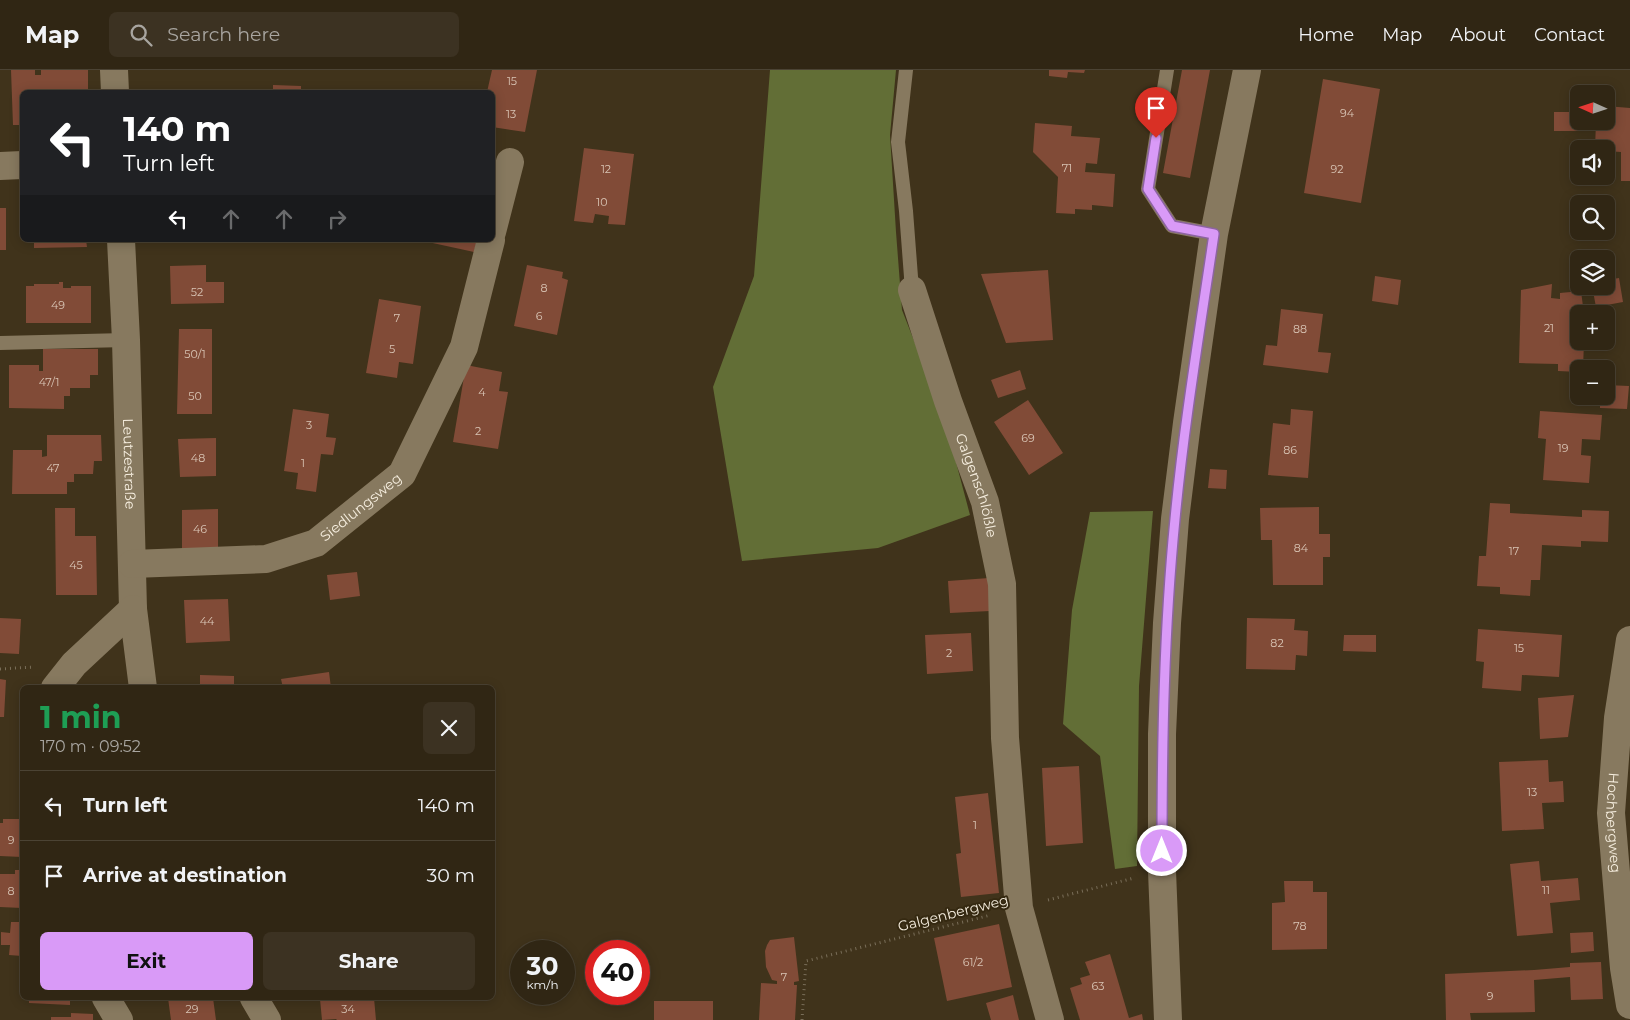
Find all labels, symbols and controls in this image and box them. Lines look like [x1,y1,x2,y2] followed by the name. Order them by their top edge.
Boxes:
[109,12,459,57] search box
[25,20,79,49] text: Map
[127,21,155,49] icon: search
[167,23,280,46] text: Search here
[1298,24,1354,46] text: Home
[1382,24,1422,46] text: Map
[1450,24,1506,46] text: About
[1534,24,1605,46] text: Contact
[507,74,517,88] house number: 15
[1570,85,1615,130] north arrow
[1570,85,1615,405] map controls
[1135,87,1177,138] pin
[1142,94,1170,122] icon: arrive
[1340,106,1355,120] house number: 94
[123,107,231,150] text: 140 m
[506,107,516,121] house number: 13
[40,110,105,175] icon: left
[1570,140,1615,185] button: sound
[123,150,215,177] text: Turn left
[1062,161,1072,175] house number: 71
[601,162,611,176] house number: 12
[1331,162,1343,176] house number: 92
[596,195,608,209] house number: 10
[1570,195,1615,240] button: search
[164,205,192,233] icon: left
[217,205,245,233] icon: ahead
[270,205,298,233] icon: ahead
[323,205,351,233] icon: right
[1570,250,1615,295] button: layers
[540,281,548,295] house number: 8
[191,285,203,299] house number: 52
[51,298,65,312] house number: 49
[1570,305,1615,350] button: +
[536,309,543,323] house number: 6
[394,311,400,325] house number: 7
[1544,321,1554,335] house number: 21
[1293,322,1307,336] house number: 88
[389,342,395,356] house number: 5
[184,347,206,361] house number: 50/1
[1570,360,1615,405] button: −
[39,375,59,389] house number: 47/1
[478,385,486,399] house number: 4
[188,389,202,403] house number: 50
[119,418,139,509] street label: Leutzestraße
[306,418,312,432] house number: 3
[475,424,481,438] house number: 2
[952,431,1001,539] street label: Galgenschlößle
[1021,431,1035,445] house number: 69
[1558,441,1569,455] house number: 19
[1283,443,1297,457] house number: 86
[191,451,205,465] house number: 48
[301,456,305,470] house number: 1
[46,461,60,475] house number: 47
[316,469,405,545] street label: Siedlungsweg
[193,522,207,536] house number: 46
[1294,541,1309,555] house number: 84
[1509,544,1519,558] house number: 17
[69,558,83,572] house number: 45
[200,614,215,628] house number: 44
[1270,636,1284,650] house number: 82
[1514,641,1524,655] house number: 15
[946,646,952,660] house number: 2
[40,699,121,736] text: 1 min
[423,702,475,754] button: close
[40,737,141,756] text: 170 m · 09:52
[1602,772,1625,874] street label: Hochbergweg
[1527,785,1537,799] house number: 13
[40,792,68,820] icon: left
[83,794,168,817] text: Turn left
[418,794,475,817] text: 140 m
[973,818,977,832] house number: 1
[1135,824,1187,876] position arrow
[8,833,15,847] house number: 9
[40,862,68,890] icon: arrive
[83,864,287,887] text: Arrive at destination
[427,864,475,887] text: 30 m
[1542,883,1550,897] house number: 11
[7,884,15,898] house number: 8
[896,891,1010,935] street label: Galgenbergweg
[1293,919,1307,933] house number: 78
[40,932,253,990] button: Exit
[263,932,475,990] button: Share
[585,940,650,1005] speed limit sign: 40
[527,951,558,981] text: 30
[963,955,983,969] house number: 61/2
[781,970,787,984] house number: 7
[526,977,559,992] text: km/h
[1092,979,1104,993] house number: 63
[1487,989,1494,1003] house number: 9
[186,1002,199,1016] house number: 29
[341,1002,355,1016] house number: 34

